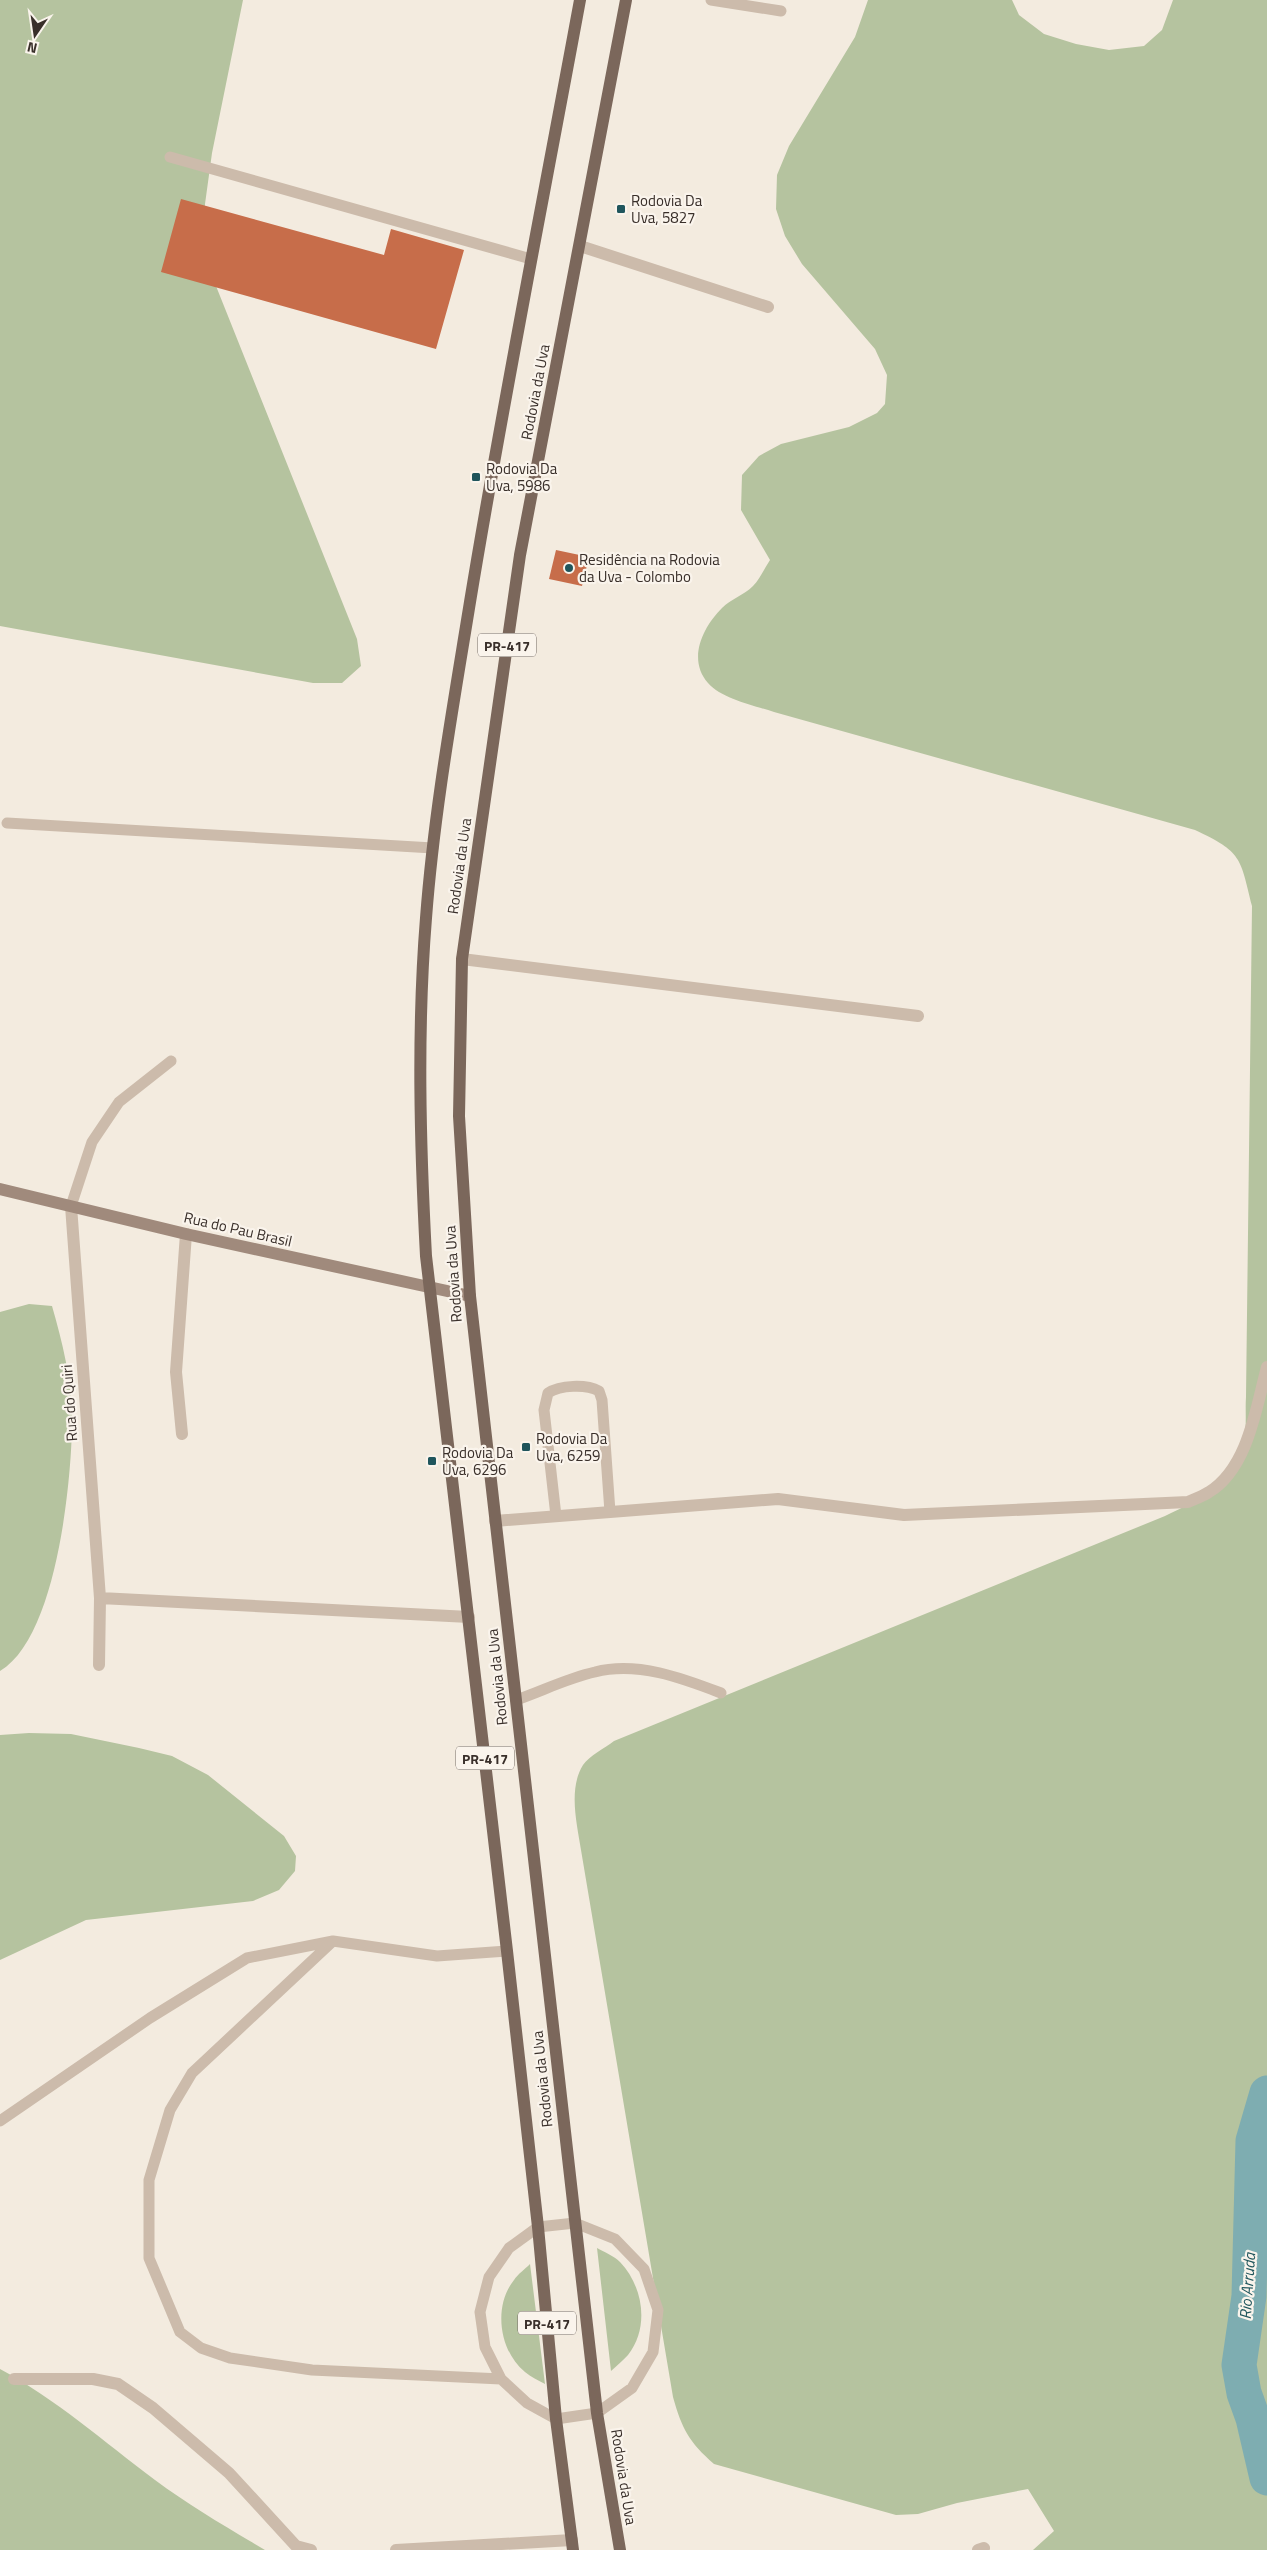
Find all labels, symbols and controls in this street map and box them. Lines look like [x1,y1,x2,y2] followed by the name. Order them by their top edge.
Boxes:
[10,10,60,60] north arrow
[25,37,39,59] text: N
[631,189,703,229] place label: Rodovia Da Uva, 5827
[615,203,627,215] marker: Rodovia Da Uva, 5827
[514,342,556,442] street label: Rodovia da Uva
[486,457,558,497] place label: Rodovia Da Uva, 5986
[470,471,482,483] marker: Rodovia Da Uva, 5986
[579,548,720,588] place label: Residência na Rodovia da Uva - Colombo
[563,562,575,574] marker: Residência na Rodovia da Uva - Colombo
[478,634,536,656] road number: PR-417
[441,816,477,916] street label: Rodovia da Uva
[182,1205,294,1253] street label: Rua do Pau Brasil
[438,1224,468,1323] street label: Rodovia da Uva
[55,1364,83,1442] street label: Rua do Quiri
[536,1427,608,1467] place label: Rodovia Da Uva, 6259
[442,1441,514,1481] place label: Rodovia Da Uva, 6296
[520,1441,532,1453] marker: Rodovia Da Uva, 6259
[426,1455,438,1467] marker: Rodovia Da Uva, 6296
[480,1627,514,1726] street label: Rodovia da Uva
[456,1746,514,1770] road number: PR-417
[525,2029,559,2128] street label: Rodovia da Uva
[1233,2251,1261,2320] water label: Rio Arruda
[518,2312,576,2334] road number: PR-417
[605,2427,643,2527] street label: Rodovia da Uva

